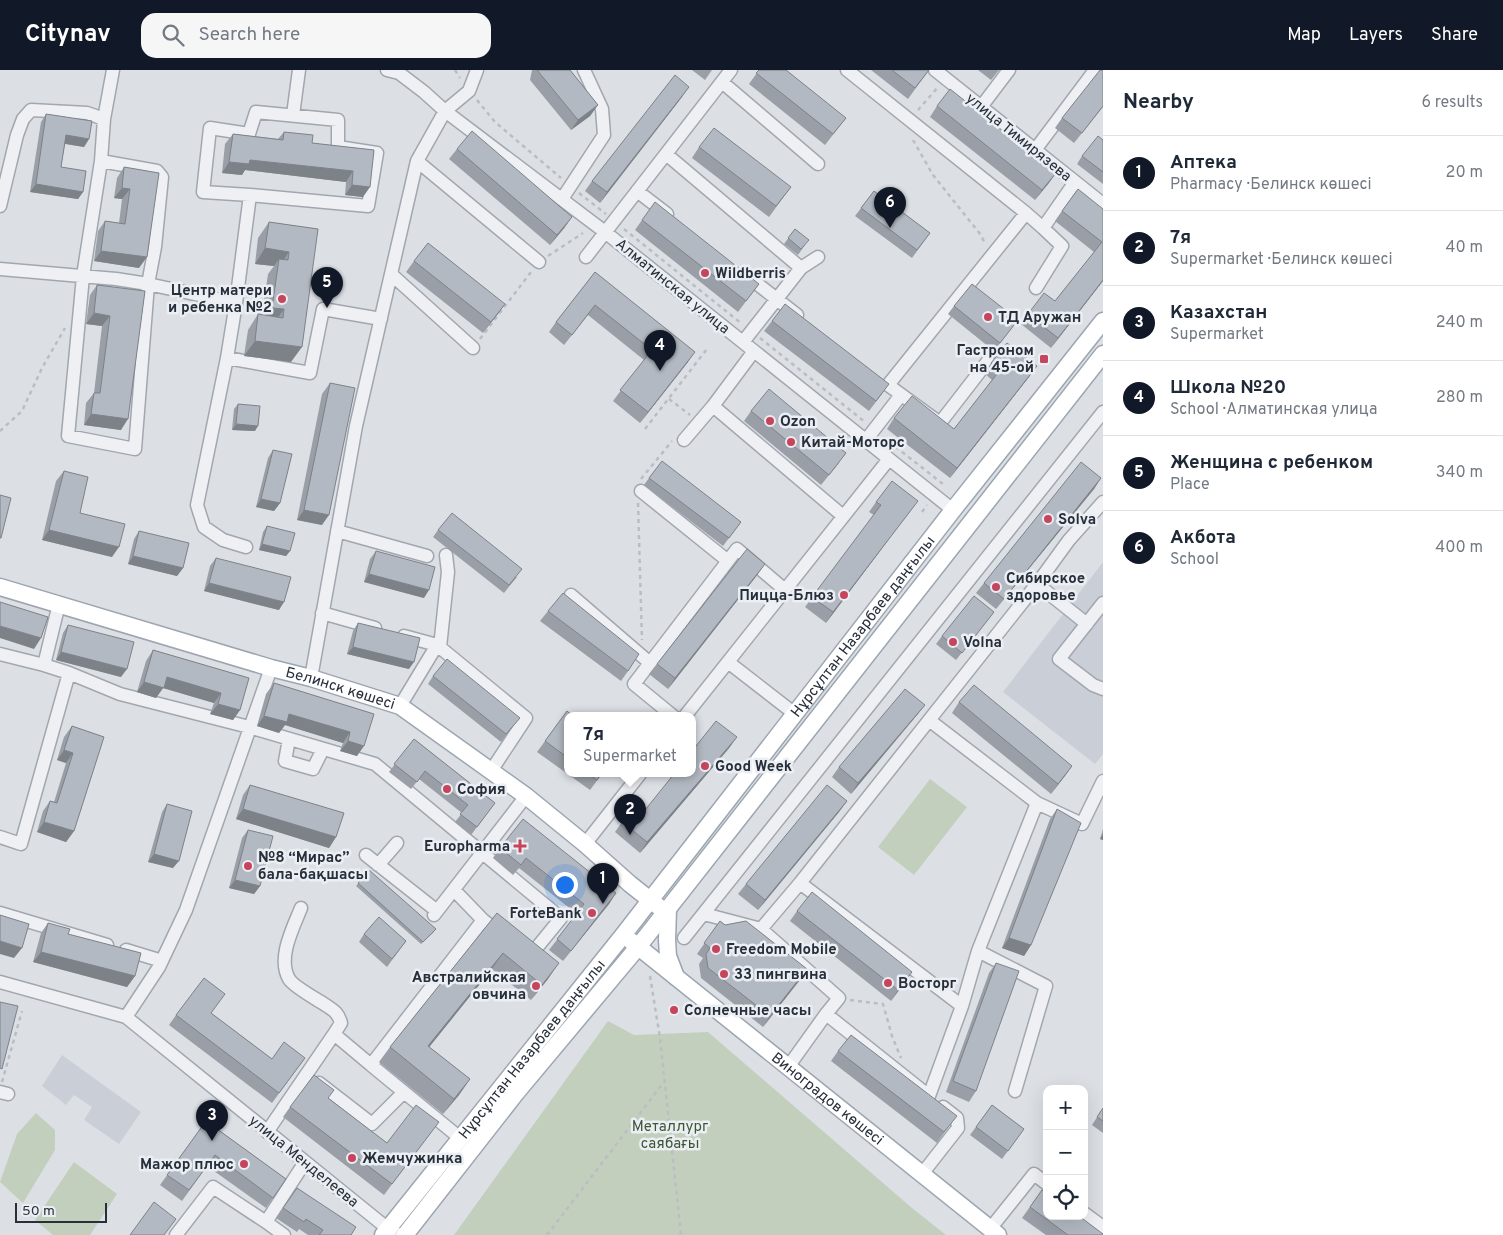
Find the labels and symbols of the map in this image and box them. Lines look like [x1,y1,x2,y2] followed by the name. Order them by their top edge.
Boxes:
[961,90,1075,187] street label: улица Тимирязева
[874,187,906,228] pin: 6
[611,235,733,339] street label: Алматинская улица
[715,265,786,284] place label: Wildberris
[311,267,343,308] pin: 5
[699,267,711,279] marker: Wildberris
[168,282,272,318] place label: Центр матери и ребенка №2
[276,293,288,305] marker: Центр матери и ребенка №2
[998,309,1081,328] place label: ТД Аружан
[982,311,994,323] marker: ТД Аружан
[644,330,676,371] pin: 4
[957,342,1034,378] place label: Гастроном на 45-ой
[1038,353,1050,365] marker: Гастроном на 45-ой
[780,413,816,432] place label: Ozon
[764,415,776,427] marker: Ozon
[801,434,905,453] place label: Китай-Моторс
[785,436,797,448] marker: Китай-Моторс
[1058,511,1096,530] place label: Solva
[1042,513,1054,525] marker: Solva
[788,533,940,722] street label: Нұрсұлтан Назарбаев даңғылы
[1006,570,1085,606] place label: Сибирское здоровье
[990,581,1002,593] marker: Сибирское здоровье
[739,587,834,606] place label: Пицца-Блюз
[838,589,850,601] marker: Пицца-Блюз
[963,634,1002,653] place label: Volna
[947,636,959,648] marker: Volna
[283,664,397,715] street label: Белинск көшесі
[715,758,792,777] place label: Good Week
[699,760,711,772] marker: Good Week
[457,781,506,800] place label: София
[441,783,453,795] marker: София
[614,794,646,835] pin: 2
[424,838,510,857] place label: Europharma
[514,840,526,852] marker: Europharma
[258,849,368,885] place label: №8 “Мирас” бала-бақшасы
[242,860,254,872] marker: №8 “Мирас” бала-бақшасы
[587,863,619,904] pin: 1
[552,872,578,898] your location
[509,905,582,924] place label: ForteBank
[586,907,598,919] marker: ForteBank
[726,941,837,960] place label: Freedom Mobile
[710,943,722,955] marker: Freedom Mobile
[455,957,611,1144] street label: Нұрсұлтан Назарбаев даңғылы
[734,966,827,985] place label: 33 пингвина
[718,968,730,980] marker: 33 пингвина
[412,969,526,1005] place label: Австралийская овчина
[898,975,957,994] place label: Восторг
[882,977,894,989] marker: Восторг
[530,980,542,992] marker: Австралийская овчина
[684,1002,811,1021] place label: Солнечные часы
[668,1004,680,1016] marker: Солнечные часы
[767,1049,887,1150] street label: Виноградов көшесі
[196,1100,228,1141] pin: 3
[244,1112,362,1212] street label: улица Менделеева
[632,1118,708,1154] park label: Металлург саябағы
[362,1150,462,1169] place label: Жемчужинка
[346,1152,358,1164] marker: Жемчужинка
[140,1156,234,1175] place label: Мажор плюс
[238,1158,250,1170] marker: Мажор плюс
[15,1200,108,1223] scale bar

